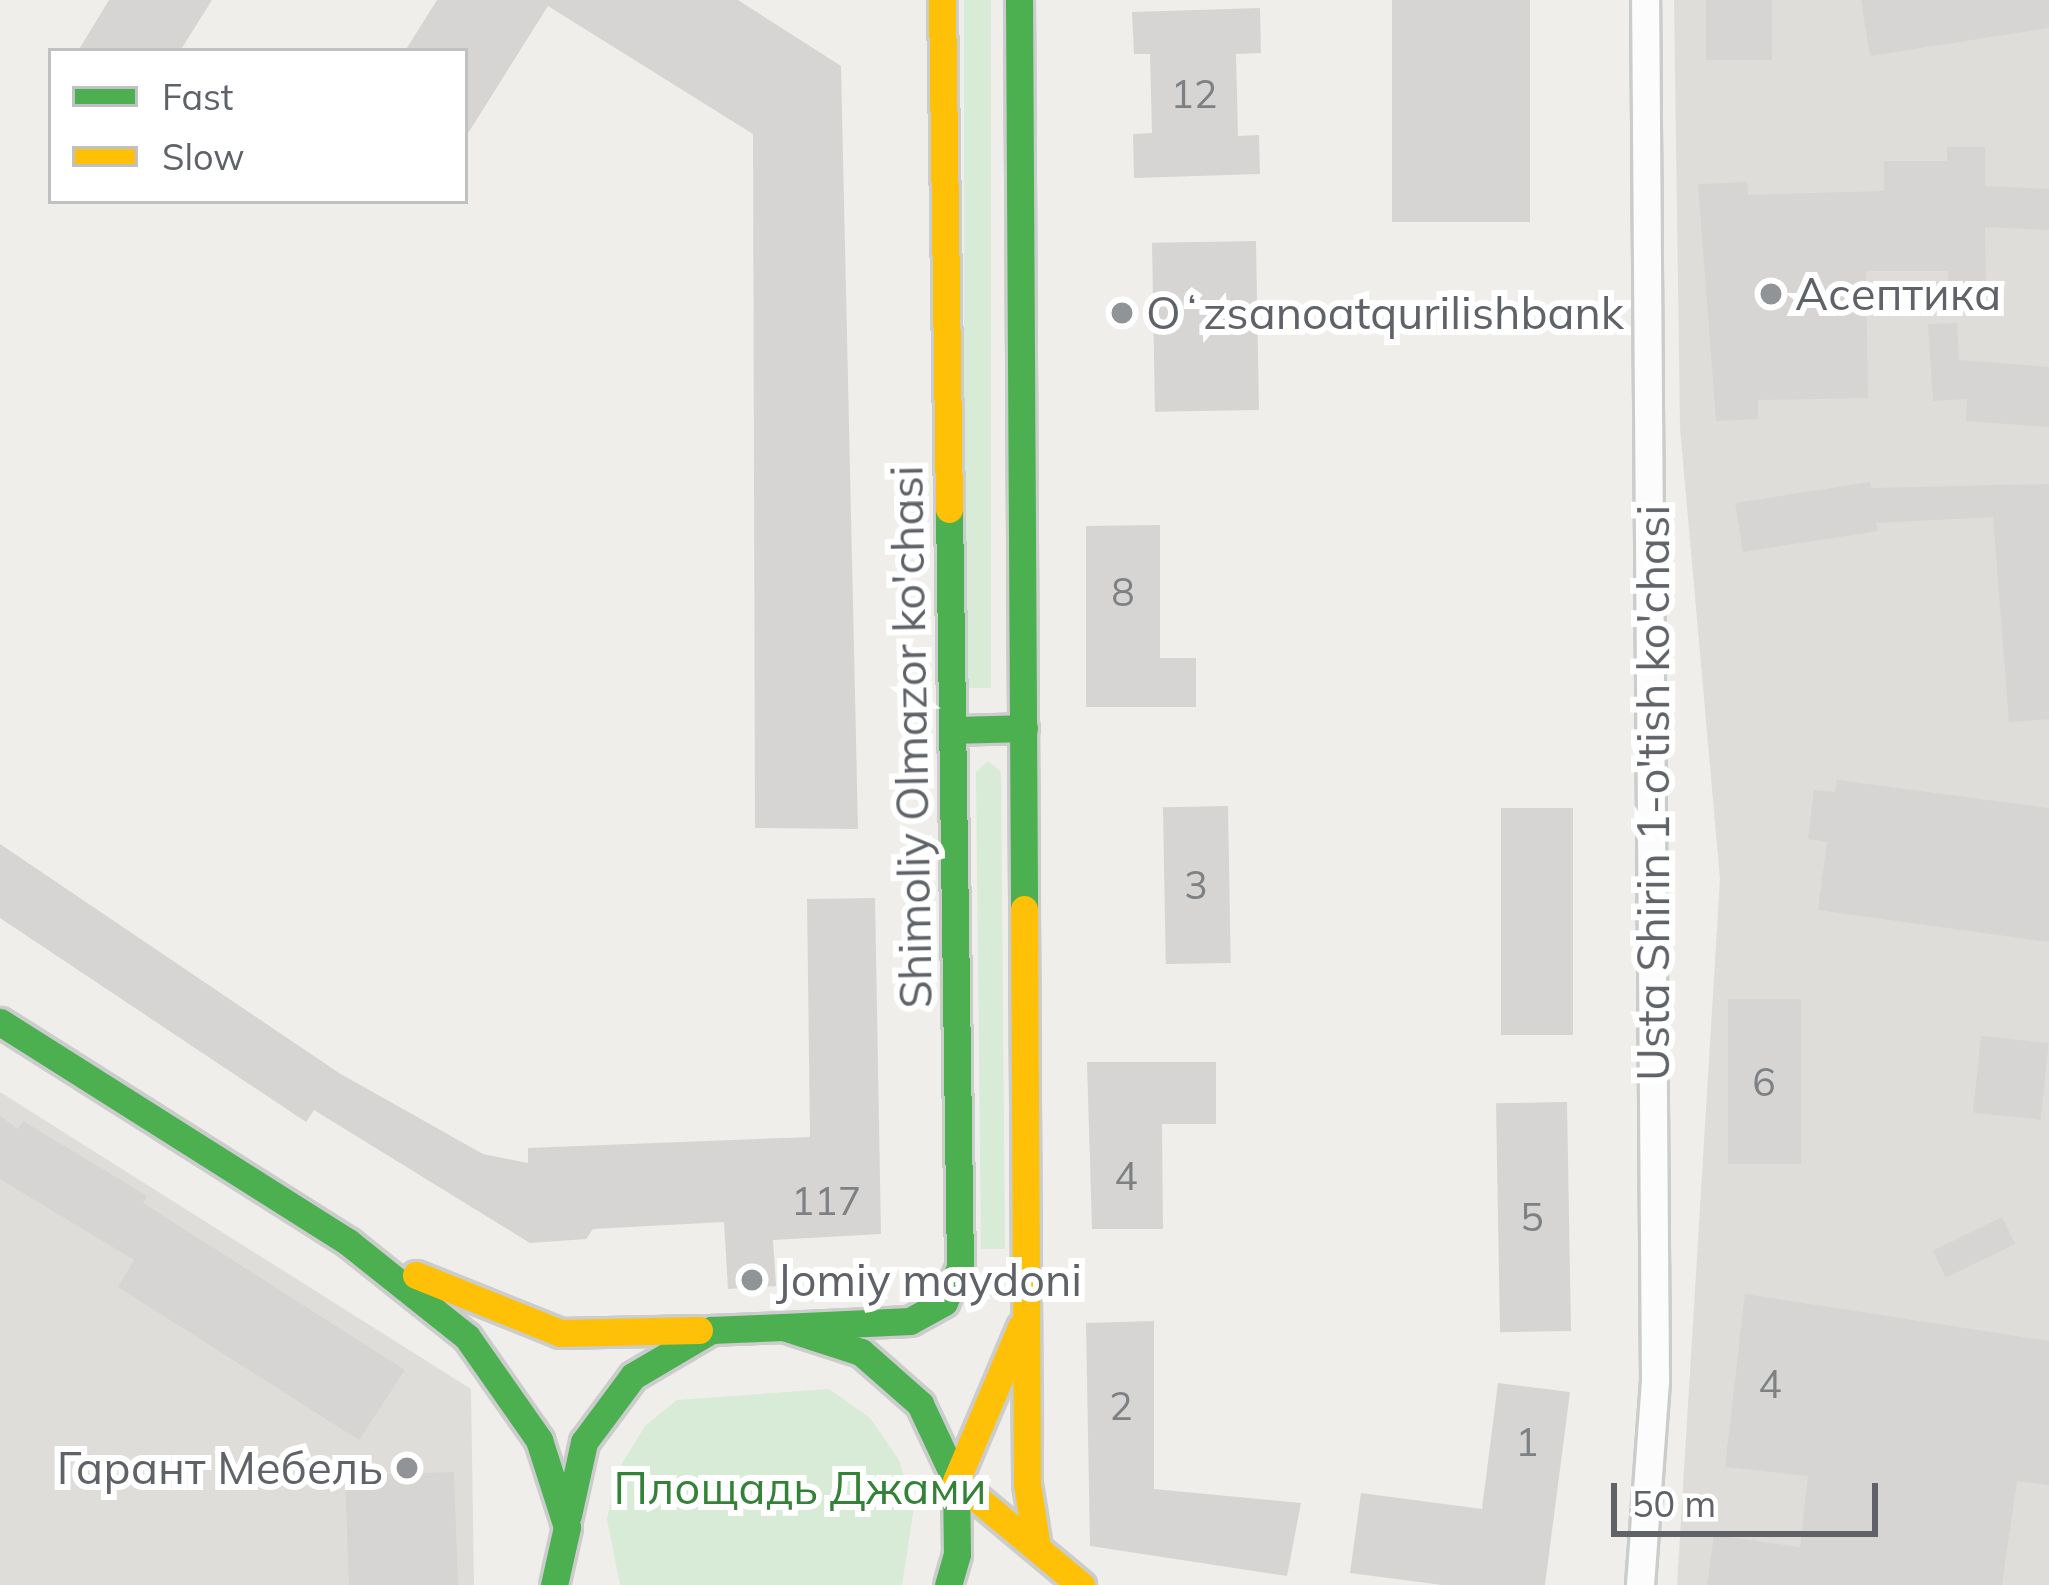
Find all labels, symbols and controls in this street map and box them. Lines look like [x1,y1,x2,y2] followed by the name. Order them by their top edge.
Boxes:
[48,48,468,204] legend
[1171,71,1217,117] house number: 12
[162,74,233,119] text: Fast
[162,134,245,179] text: Slow
[1795,267,2001,321] place label: Асептика
[1758,281,1784,307] marker: Асептика
[1146,286,1624,340] place label: Oʻzsanoatqurilishbank
[1109,300,1135,326] marker: Oʻzsanoatqurilishbank
[879,465,943,1009] street label: Shimoliy Olmazor ko'chasi
[1626,505,1680,1081] street label: Usta Shirin 1-o'tish ko'chasi
[1111,569,1135,615] house number: 8
[1184,862,1208,908] house number: 3
[1752,1059,1776,1105] house number: 6
[1114,1153,1138,1199] house number: 4
[791,1178,861,1224] house number: 117
[1520,1194,1544,1240] house number: 5
[776,1253,1082,1307] place label: Jomiy maydoni
[739,1267,765,1293] marker: Jomiy maydoni
[1758,1361,1782,1407] house number: 4
[1109,1383,1133,1429] house number: 2
[1515,1419,1539,1465] house number: 1
[57,1441,383,1495] place label: Гарант Мебель
[394,1455,420,1481] marker: Гарант Мебель
[1617,1459,1884,1533] scale bar
[613,1461,987,1515] park label: Площадь Джами
[1632,1481,1716,1526] text: 50 m

